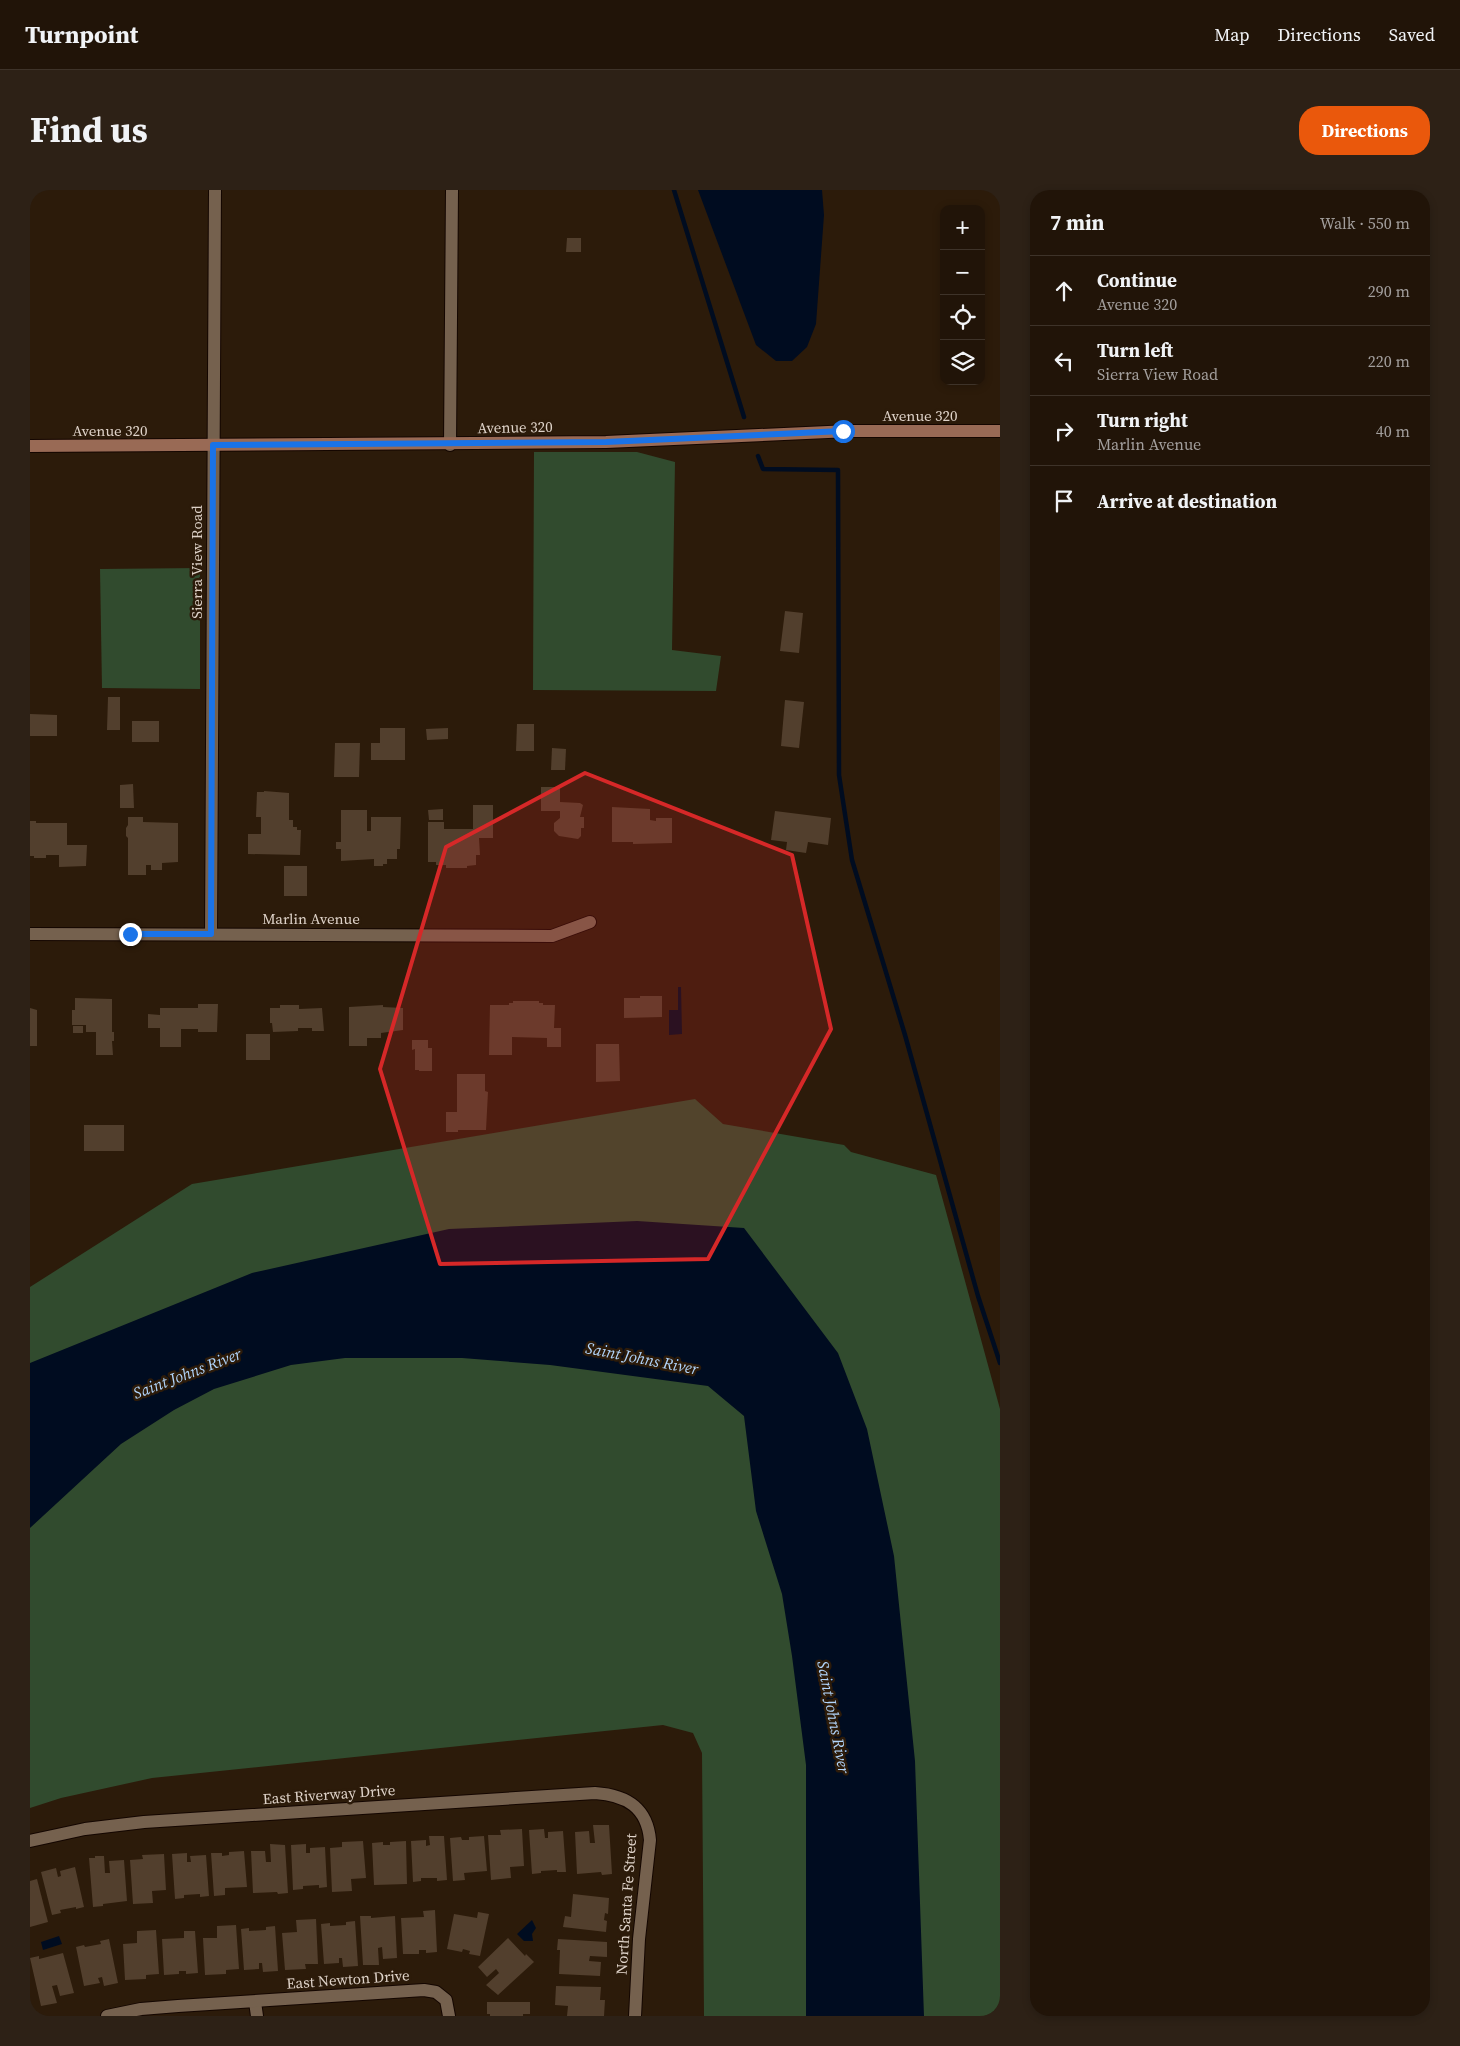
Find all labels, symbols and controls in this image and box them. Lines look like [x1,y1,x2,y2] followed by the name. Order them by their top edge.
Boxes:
[25,18,138,51] text: Turnpoint
[1214,22,1250,47] text: Map
[1278,22,1361,47] text: Directions
[1389,22,1435,47] text: Saved
[30,106,148,154] text: Find us
[1299,106,1430,155] button: Directions
[940,205,985,385] map controls
[940,205,985,250] button: +
[1050,208,1105,237] text: 7 min
[1320,212,1410,234] text: Walk · 550 m
[940,250,985,295] button: −
[1097,267,1177,293] text: Continue
[1050,277,1078,305] icon: ahead
[1368,280,1410,302] text: 290 m
[1097,293,1177,315] text: Avenue 320
[940,295,985,340] button: locate
[1097,337,1173,363] text: Turn left
[940,340,985,385] button: layers
[1050,347,1078,375] icon: left
[1368,350,1410,372] text: 220 m
[1097,363,1218,385] text: Sierra View Road
[882,405,958,426] street label: Avenue 320
[1097,407,1188,433] text: Turn right
[477,416,553,438] street label: Avenue 320
[1050,417,1078,445] icon: right
[72,420,148,441] street label: Avenue 320
[832,420,855,443] route start
[1376,420,1410,442] text: 40 m
[1097,433,1201,455] text: Marlin Avenue
[1050,487,1078,515] icon: arrive
[1097,488,1277,514] text: Arrive at destination
[186,505,207,619] street label: Sierra View Road
[262,908,360,929] street label: Marlin Avenue
[119,923,142,946] route end
[584,1336,701,1380] water label: Saint Johns River
[130,1342,245,1404] water label: Saint Johns River
[812,1659,856,1776] water label: Saint Johns River
[262,1779,396,1809] street label: East Riverway Drive
[611,1833,641,1975] street label: North Santa Fe Street
[286,1964,411,1994] street label: East Newton Drive

